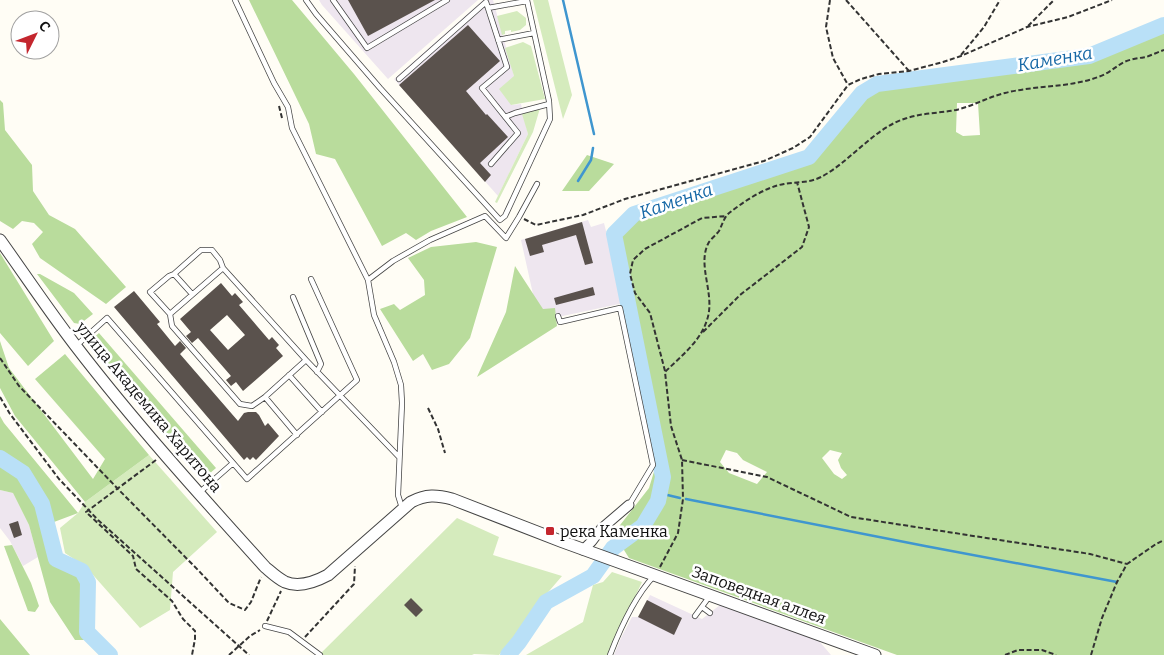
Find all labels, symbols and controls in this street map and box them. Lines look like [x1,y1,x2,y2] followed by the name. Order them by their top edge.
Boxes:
[10,10,60,60] north arrow
[35,18,54,36] text: С
[1016,42,1094,76] water label: Каменка
[636,178,716,224] water label: Каменка
[71,317,226,496] street label: улица Академика Харитона
[560,522,668,541] place label: река Каменка
[544,525,556,537] marker: река Каменка
[689,562,829,628] street label: Заповедная аллея

